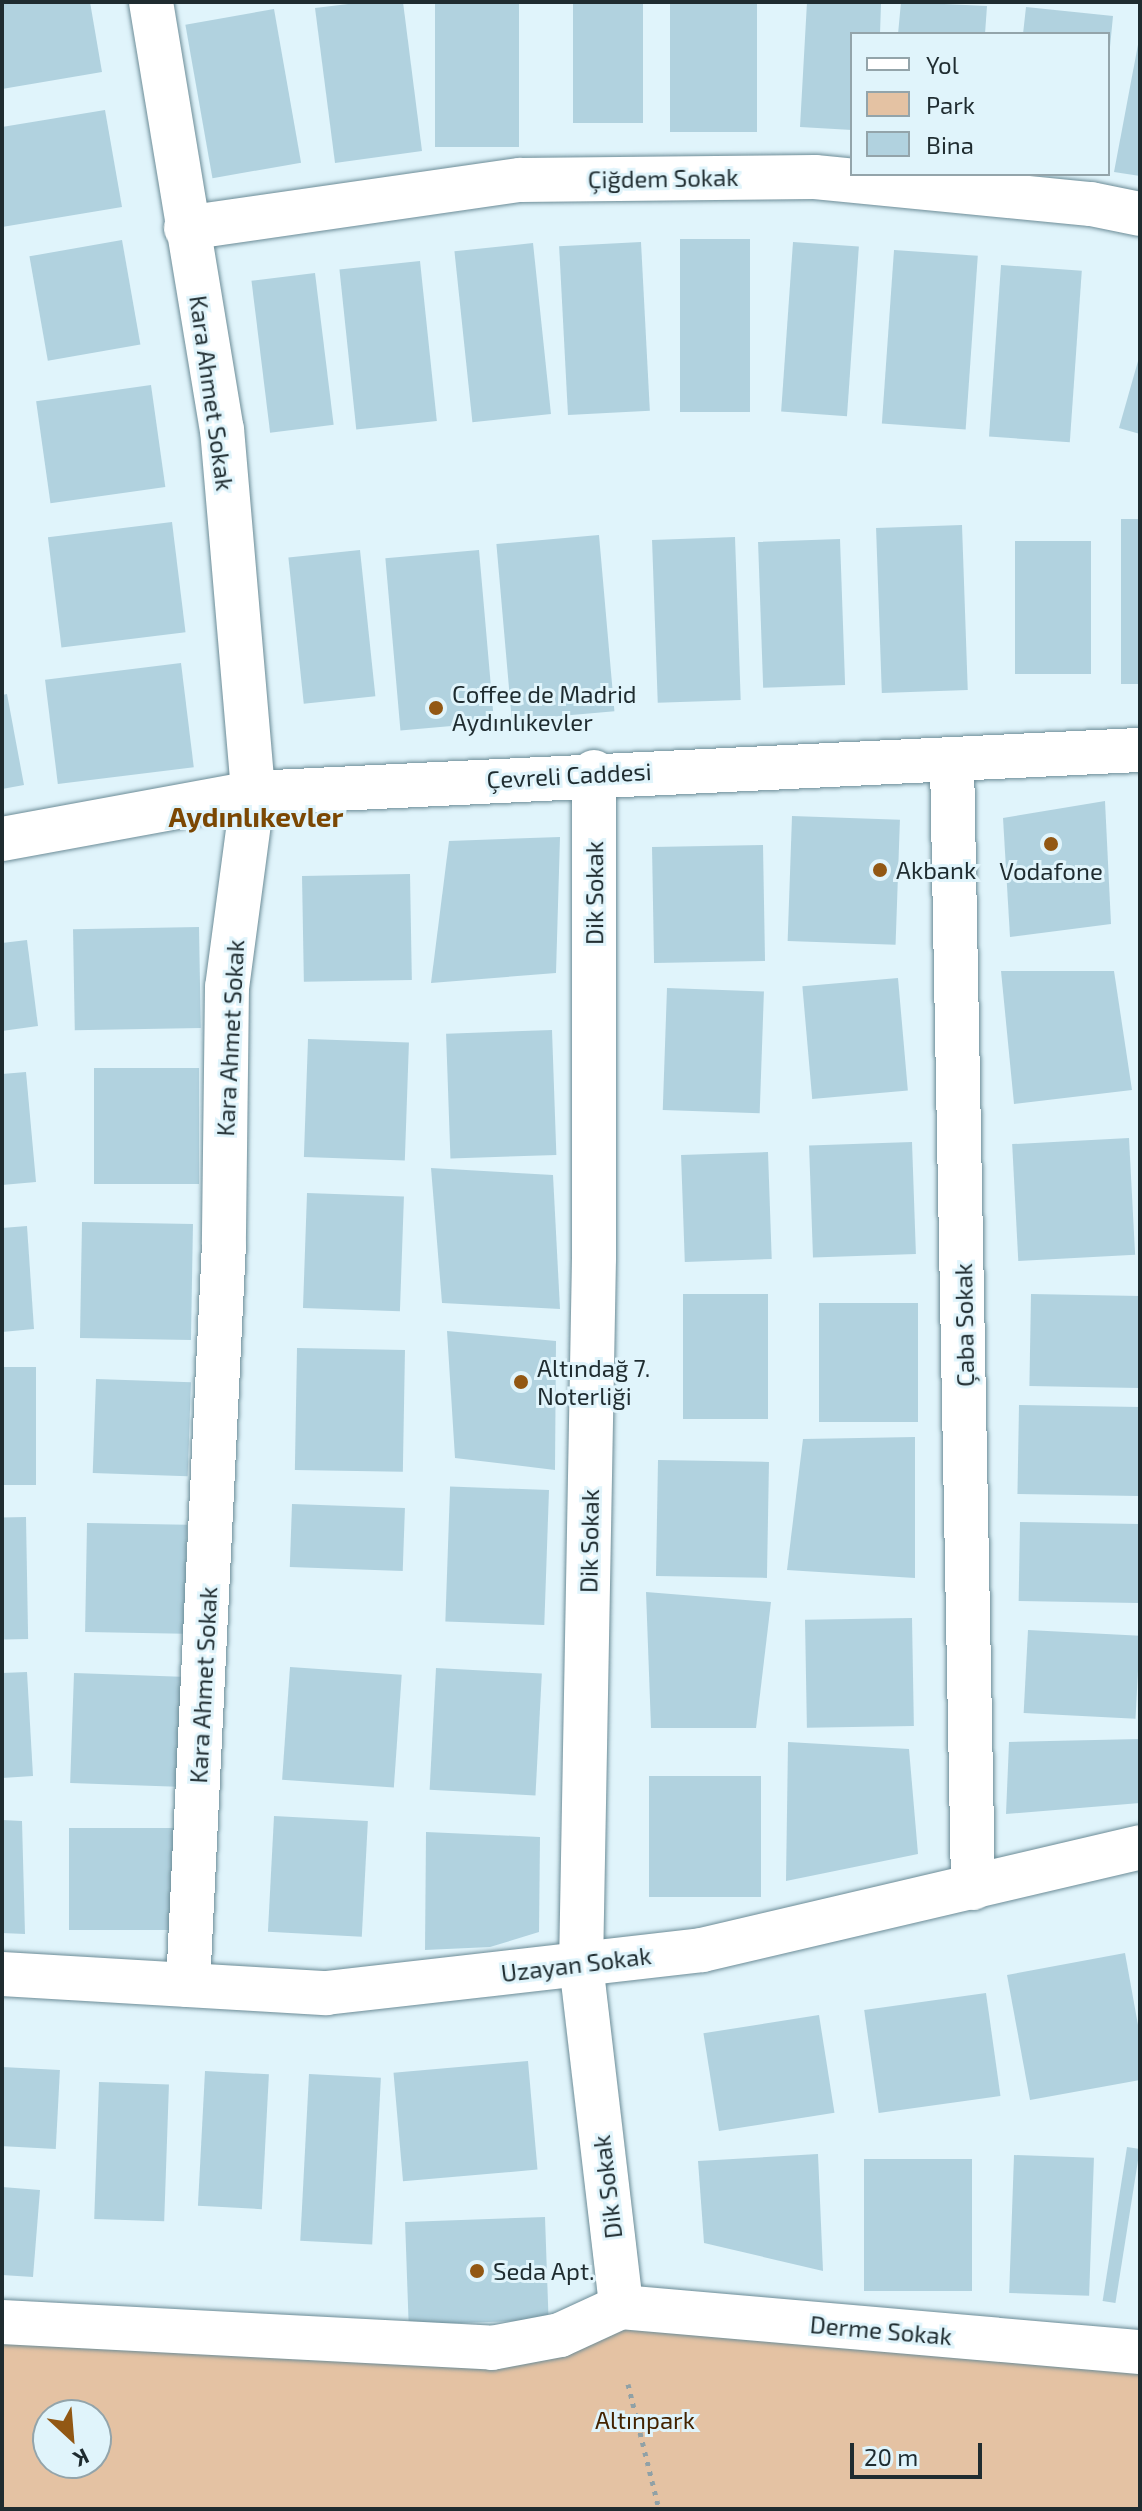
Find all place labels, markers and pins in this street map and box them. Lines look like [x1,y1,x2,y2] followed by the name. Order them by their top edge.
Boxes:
[452,680,637,736] place label: Coffee de Madrid Aydınlıkevler
[427,699,445,717] marker: Coffee de Madrid Aydınlıkevler
[1042,835,1060,853] marker: Vodafone
[896,856,976,884] place label: Akbank
[999,857,1103,885] place label: Vodafone
[871,861,889,879] marker: Akbank
[537,1354,650,1410] place label: Altındağ 7. Noterliği
[512,1373,530,1391] marker: Altındağ 7. Noterliği
[493,2257,595,2285] place label: Seda Apt.
[468,2262,486,2280] marker: Seda Apt.

